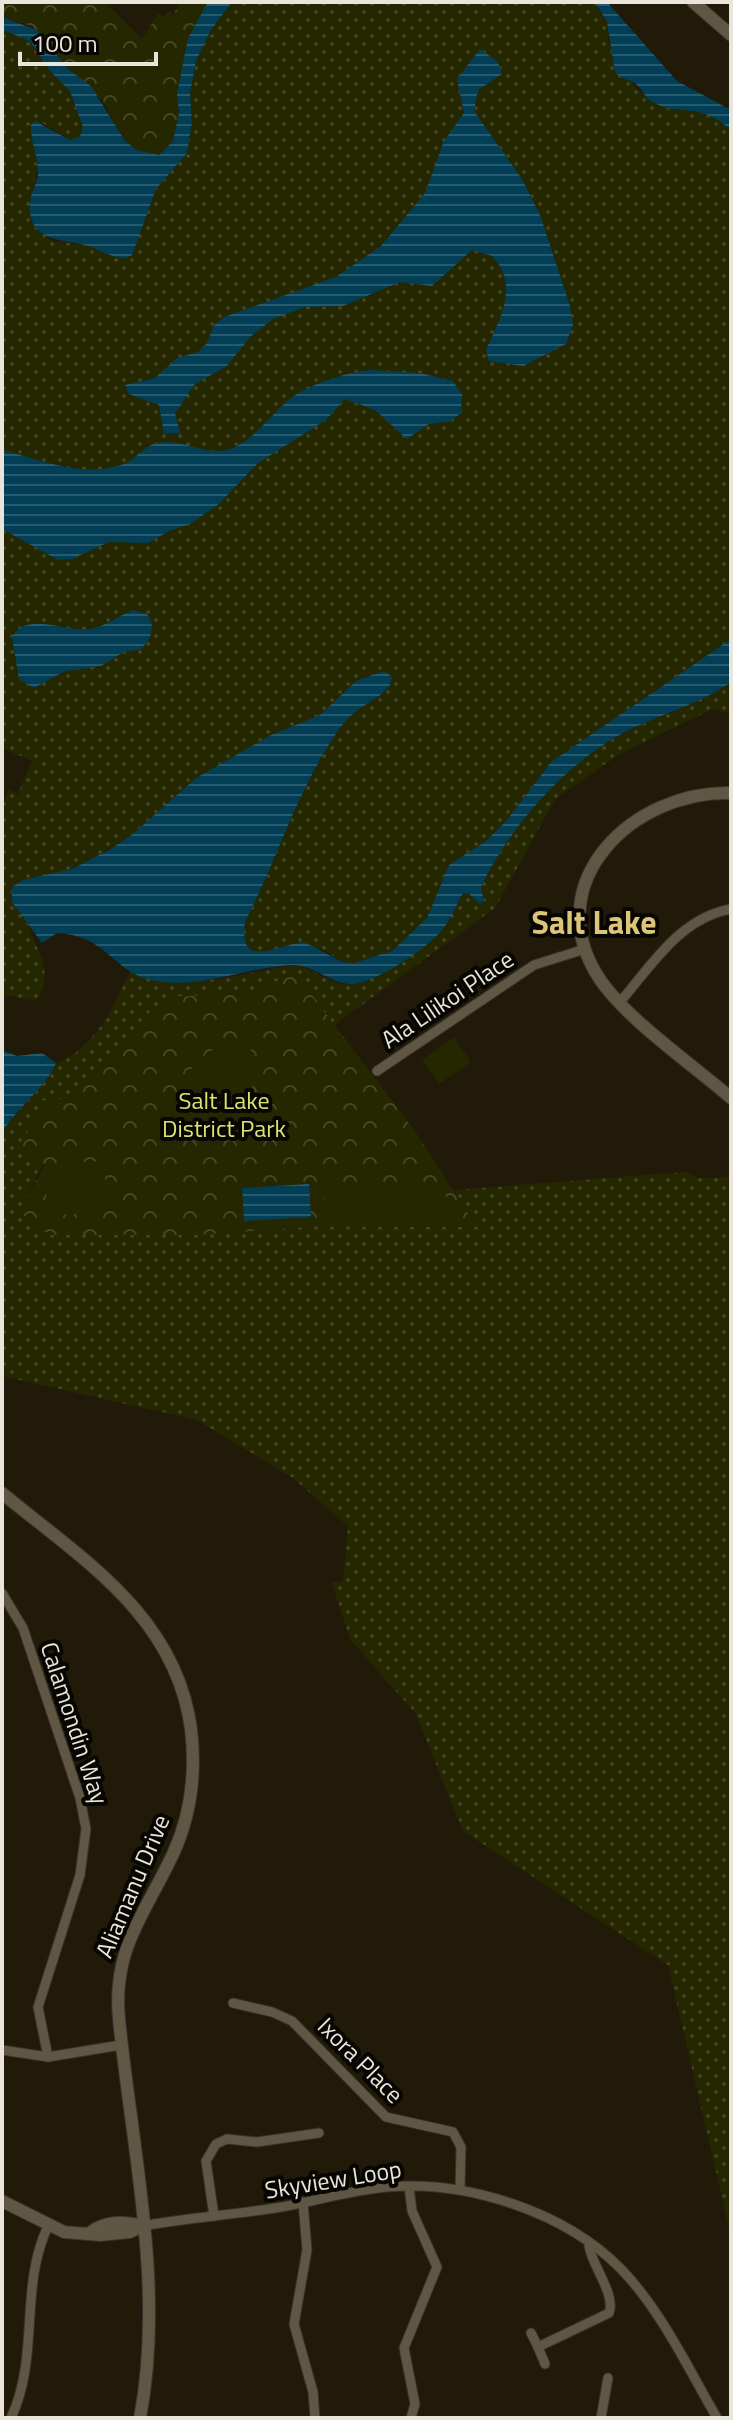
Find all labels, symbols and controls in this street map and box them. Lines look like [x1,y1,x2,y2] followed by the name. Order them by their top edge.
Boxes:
[20,16,156,66] scale bar
[32,25,98,61] text: 100 m
[531,898,657,946] district label: Salt Lake
[373,941,521,1057] street label: Ala Lilikoi Place
[162,1082,286,1146] park label: Salt Lake District Park
[32,1637,118,1809] street label: Calamondin Way
[86,1809,178,1963] street label: Aliamanu Drive
[310,2009,412,2111] street label: Ixora Place
[262,2150,404,2208] street label: Skyview Loop

